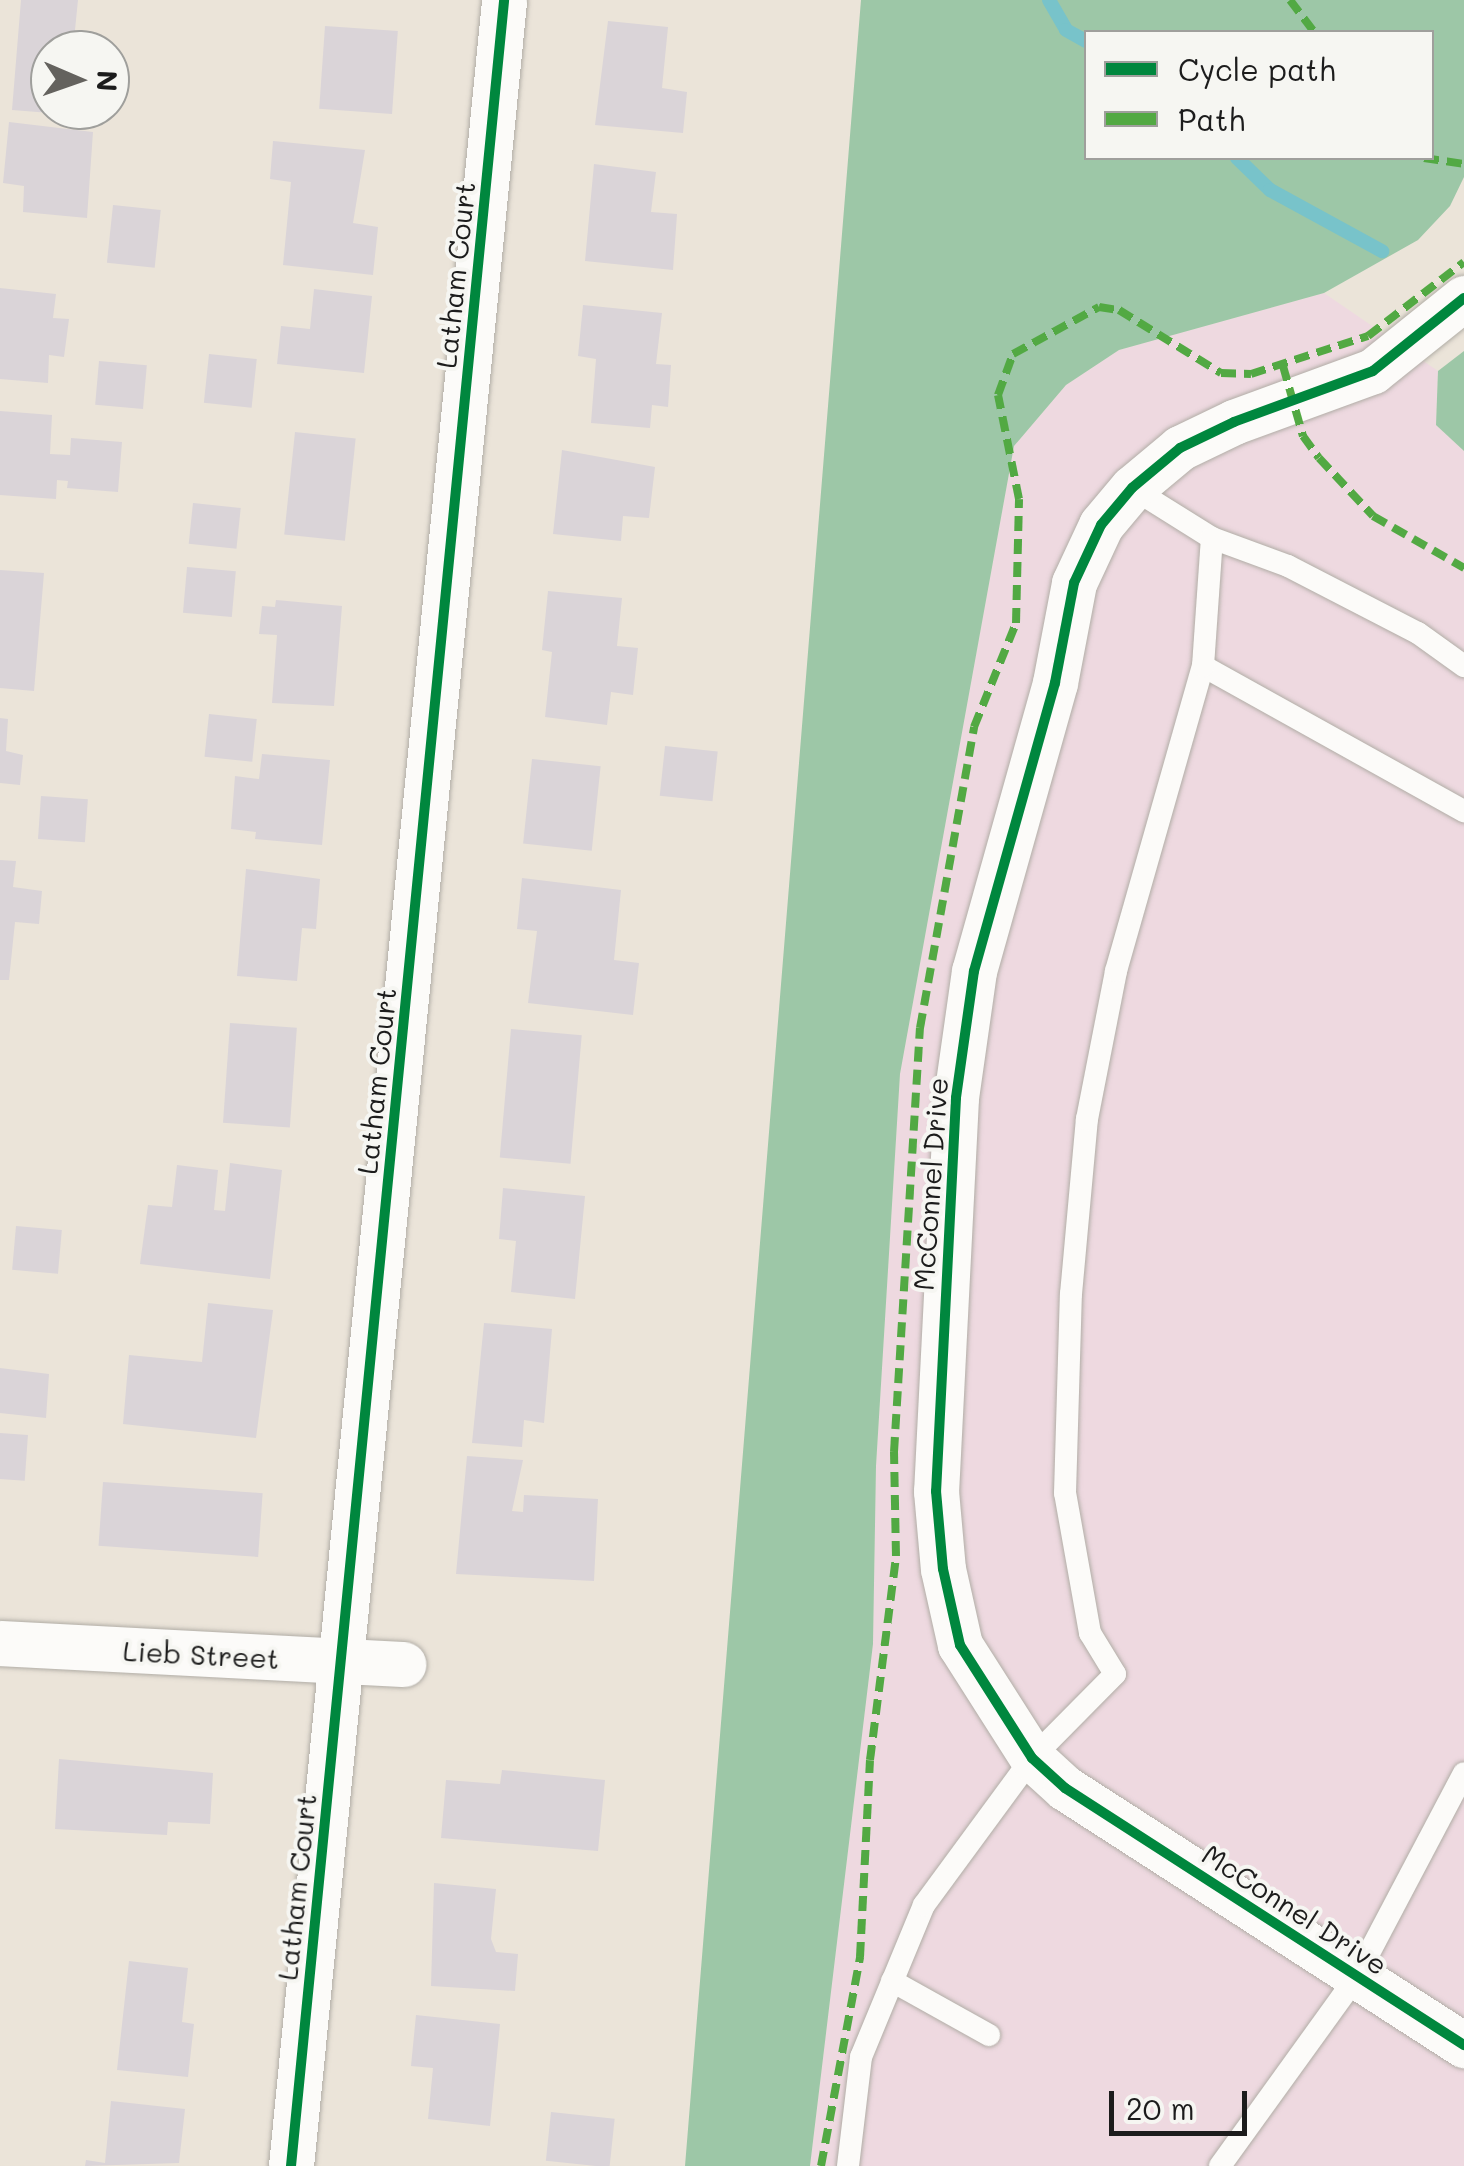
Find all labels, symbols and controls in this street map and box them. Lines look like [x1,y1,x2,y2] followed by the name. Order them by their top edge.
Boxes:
[30,30,130,130] north arrow
[1084,30,1434,160] legend
[1178,49,1336,89] text: Cycle path
[90,70,126,92] text: N
[1178,99,1245,139] text: Path
[429,180,481,370] street label: Latham Court
[350,986,402,1176] street label: Latham Court
[906,1076,954,1292] street label: McConnel Drive
[122,1633,280,1675] street label: Lieb Street
[270,1792,322,1982] street label: Latham Court
[1196,1837,1394,1981] street label: McConnel Drive
[1114,2071,1252,2133] scale bar
[1126,2088,1195,2128] text: 20 m

